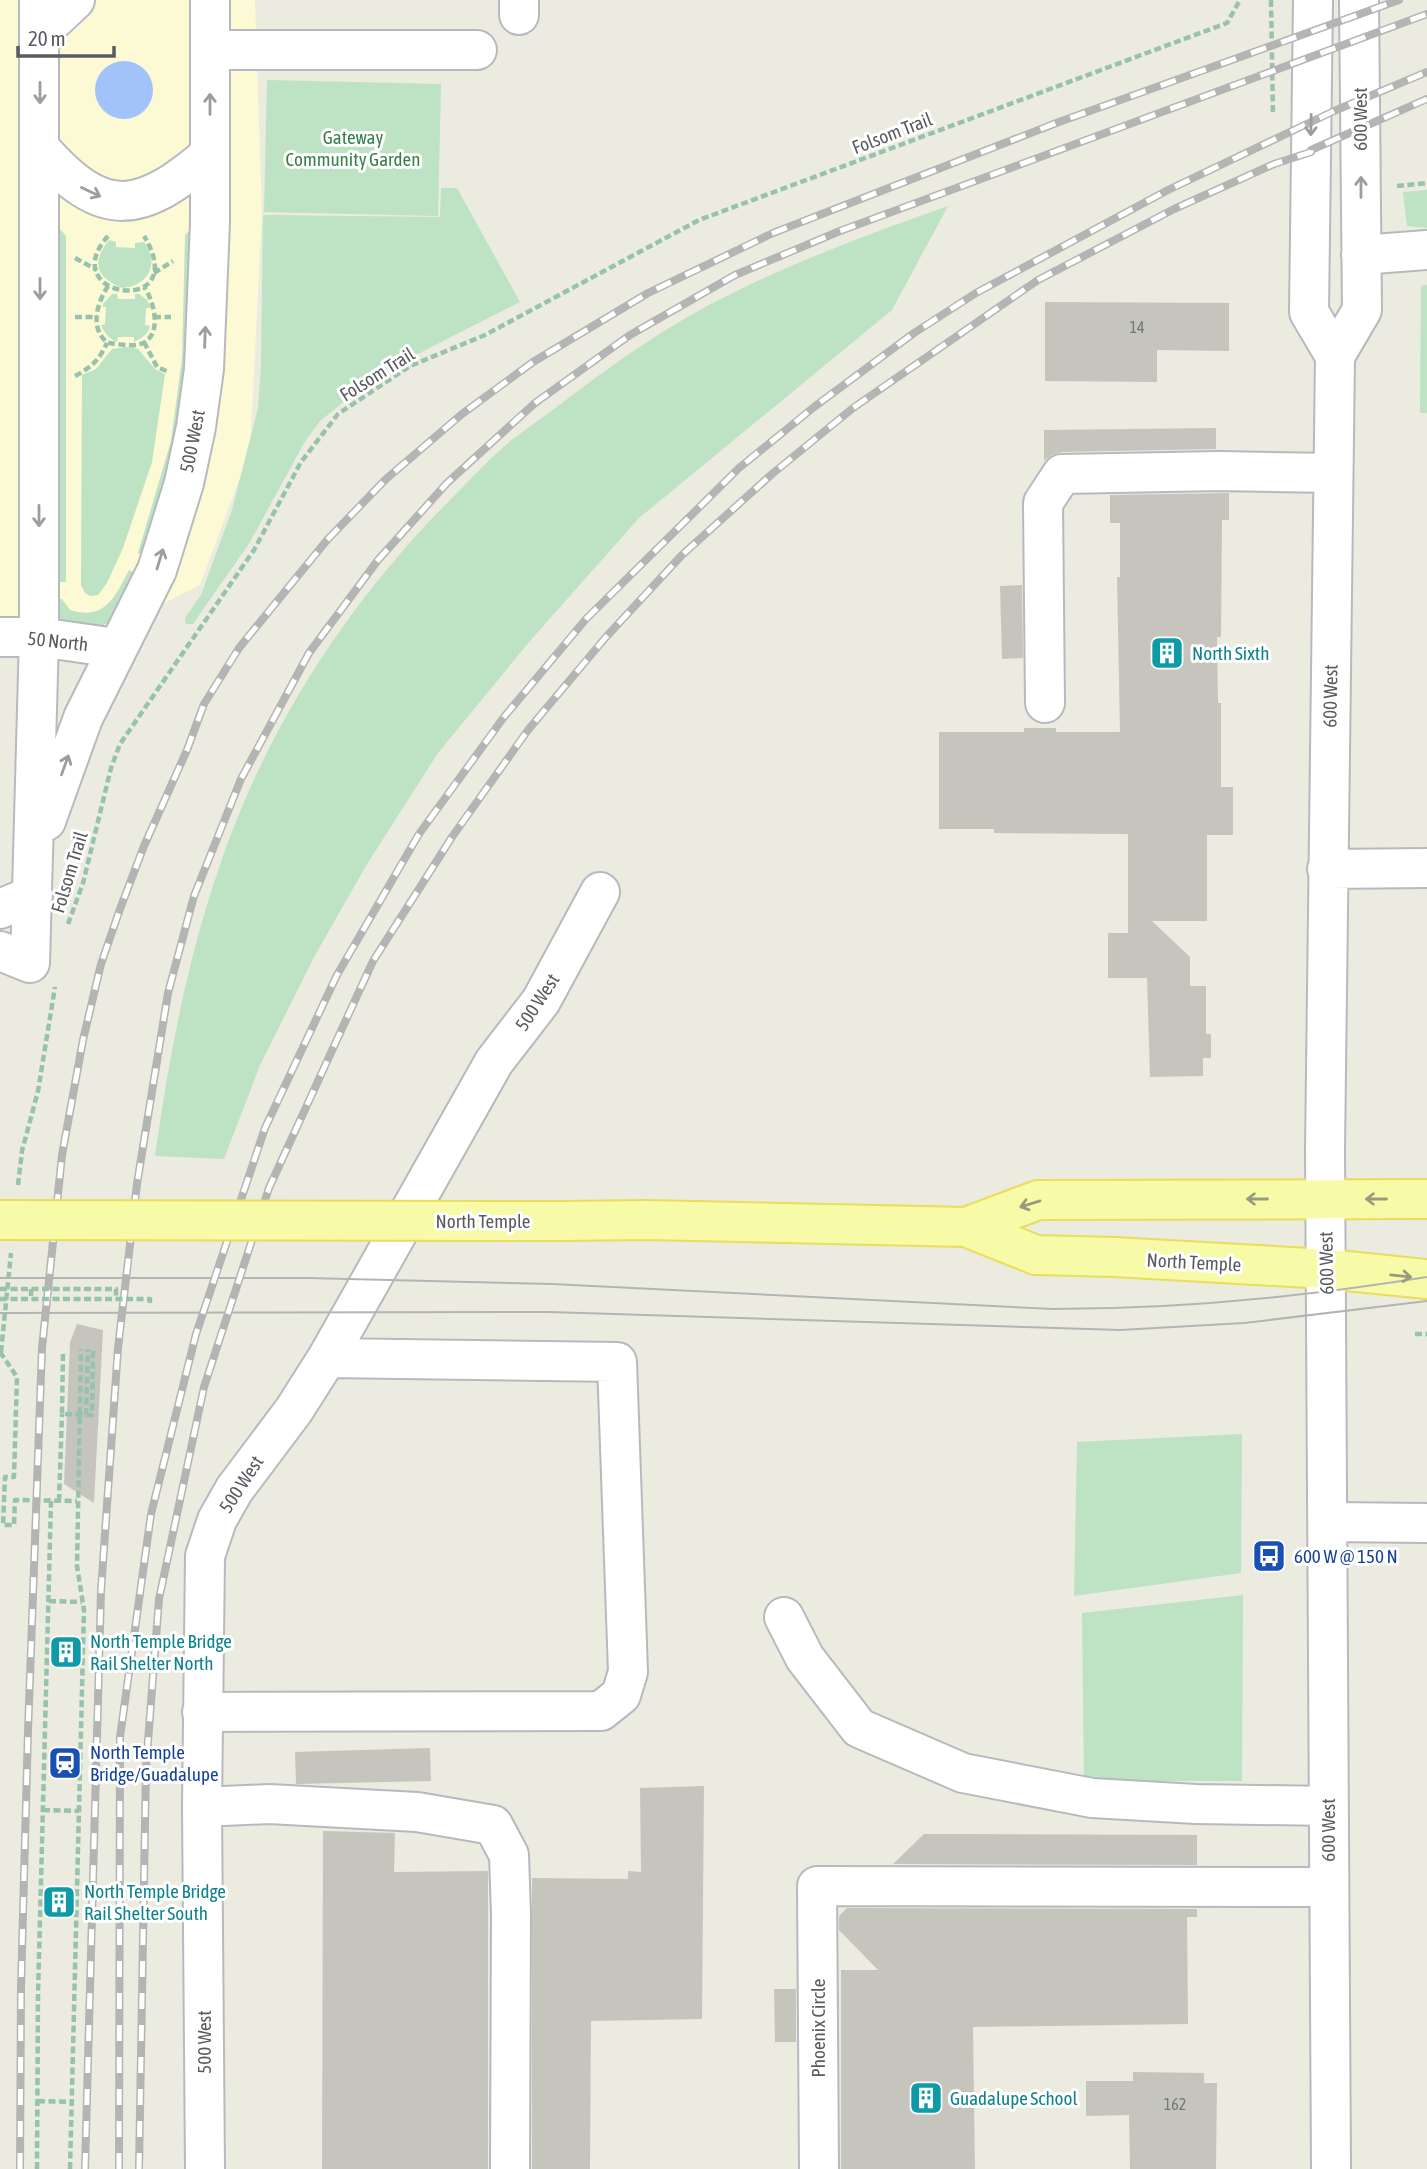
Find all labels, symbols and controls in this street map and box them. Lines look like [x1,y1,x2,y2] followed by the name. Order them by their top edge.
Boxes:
[18,14,114,58] scale bar
[28,26,66,50] text: 20 m
[33,81,47,104] one-way arrow
[1349,87,1371,151] street label: 600 West
[203,93,217,116] one-way arrow
[849,108,935,158] street label: Folsom Trail
[1304,113,1318,136] one-way arrow
[286,126,420,170] park label: Gateway Community Garden
[1354,176,1368,199] one-way arrow
[80,186,101,199] one-way arrow
[33,277,47,300] one-way arrow
[1129,318,1145,336] house number: 14
[199,326,212,349] one-way arrow
[336,342,418,406] street label: Folsom Trail
[175,408,209,474] street label: 500 West
[33,504,46,527] one-way arrow
[155,548,168,570] one-way arrow
[27,627,89,655] street label: 50 North
[1148,634,1186,672] building icon: North Sixth
[1192,642,1270,664] place label: North Sixth
[1318,664,1342,728] street label: 600 West
[60,755,73,777] one-way arrow
[46,829,92,915] street label: Folsom Trail
[511,969,563,1035] street label: 500 West
[1246,1192,1269,1206] one-way arrow
[1365,1192,1388,1206] one-way arrow
[1019,1198,1041,1211] one-way arrow
[436,1210,530,1232] street label: North Temple
[1314,1231,1338,1295] street label: 600 West
[1146,1249,1242,1275] street label: North Temple
[1389,1270,1412,1283] one-way arrow
[215,1451,267,1517] street label: 500 West
[1250,1537,1288,1575] bus stop icon: 600 W @ 150 N
[1294,1545,1398,1567] place label: 600 W @ 150 N
[90,1630,232,1674] place label: North Temple Bridge Rail Shelter North
[47,1633,85,1671] building icon: North Temple Bridge Rail Shelter North
[90,1741,219,1785] place label: North Temple Bridge/Guadalupe
[46,1744,84,1782] station icon: North Temple Bridge/Guadalupe
[1317,1798,1339,1862] street label: 600 West
[84,1880,226,1924] place label: North Temple Bridge Rail Shelter South
[40,1883,78,1921] building icon: North Temple Bridge Rail Shelter South
[807,1979,829,2077] street label: Phoenix Circle
[193,2010,215,2074] street label: 500 West
[907,2079,945,2117] building icon: Guadalupe School
[950,2087,1078,2109] place label: Guadalupe School
[1164,2095,1186,2113] house number: 162

